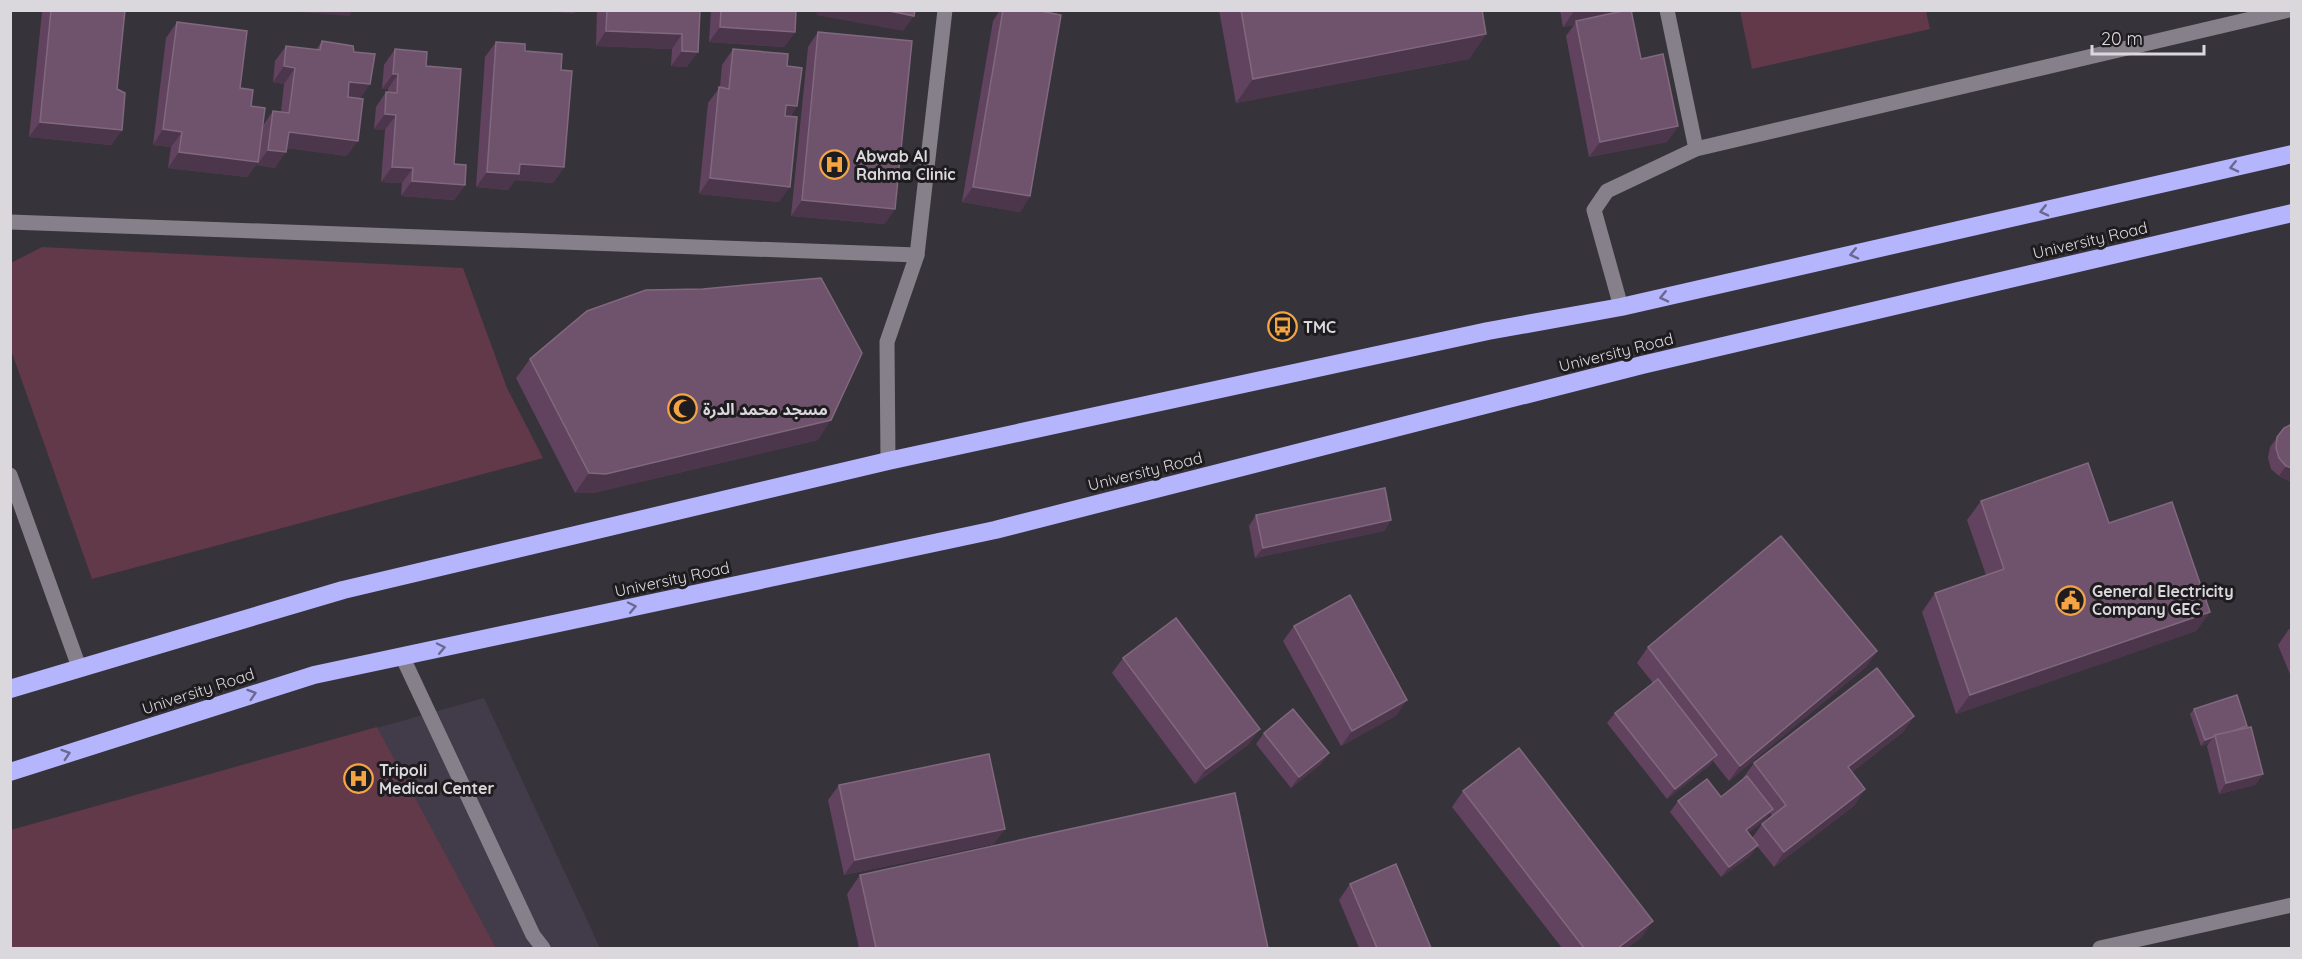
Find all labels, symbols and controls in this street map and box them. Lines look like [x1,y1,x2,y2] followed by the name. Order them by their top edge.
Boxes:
[2092,18,2204,56] scale bar
[2101,27,2143,50] text: 20 m
[856,146,956,184] place label: Abwab Al Rahma Clinic
[819,149,851,181] hospital icon: Abwab Al Rahma Clinic
[2230,160,2240,173] one-way arrow
[2040,203,2050,216] one-way arrow
[2031,217,2149,263] street label: University Road
[1849,246,1859,259] one-way arrow
[1659,290,1669,303] one-way arrow
[1266,311,1298,343] bus stop icon: TMC
[1303,317,1336,337] place label: TMC
[1557,328,1675,376] street label: University Road
[666,393,698,425] mosque icon: مسجد محمد الدرة
[703,399,828,419] place label: مسجد محمد الدرة
[1086,447,1204,495] street label: University Road
[613,557,731,601] street label: University Road
[2092,581,2234,619] place label: General Electricity Company GEC
[2055,584,2087,616] public building icon: General Electricity Company GEC
[626,601,636,614] one-way arrow
[436,642,446,655] one-way arrow
[139,663,257,719] street label: University Road
[246,689,257,702] one-way arrow
[60,749,71,761] one-way arrow
[379,760,494,798] place label: Tripoli Medical Center
[342,763,374,795] hospital icon: Tripoli Medical Center

